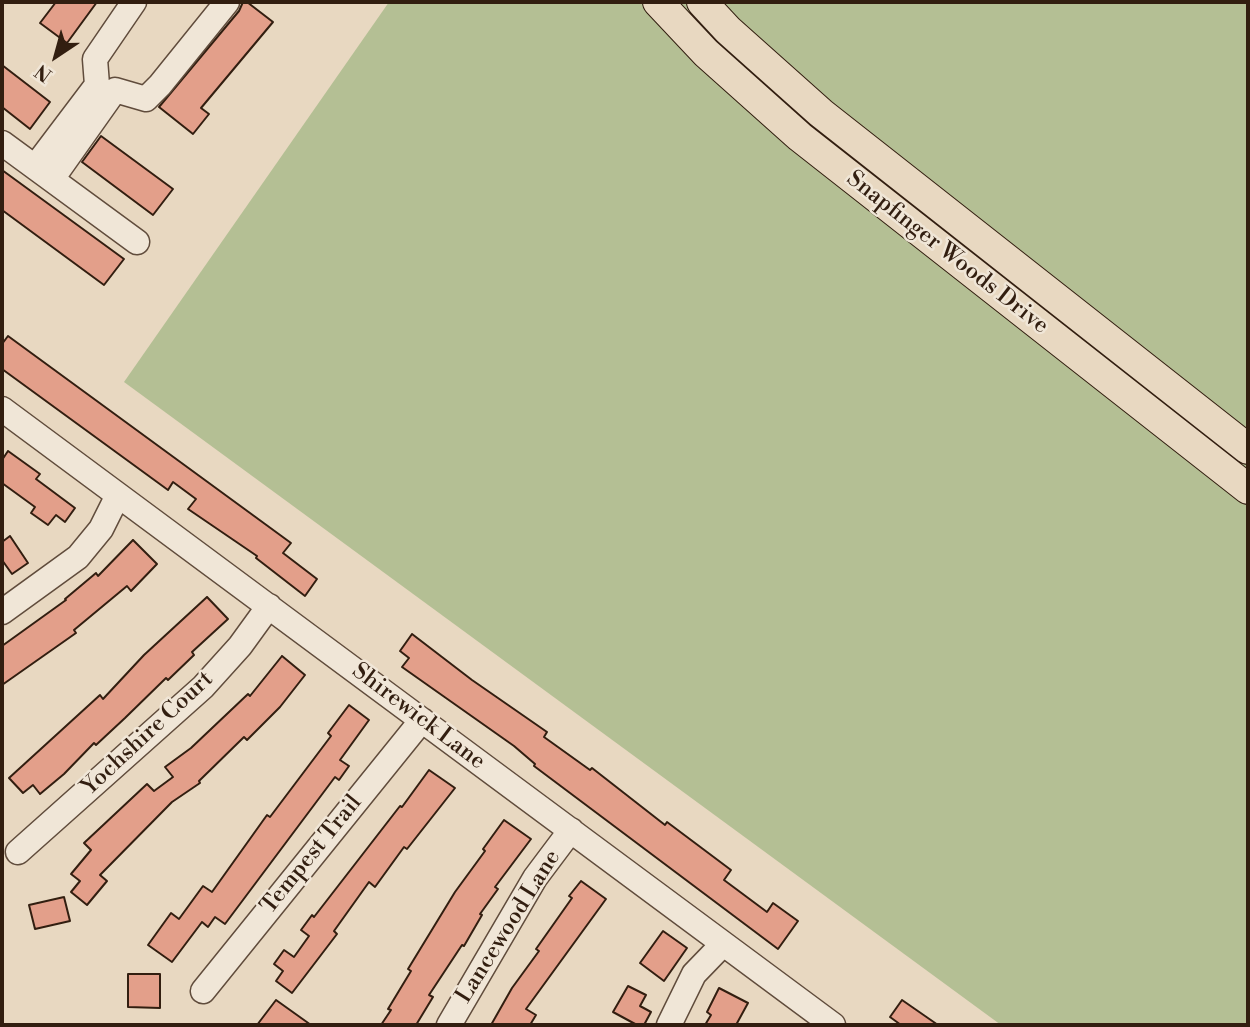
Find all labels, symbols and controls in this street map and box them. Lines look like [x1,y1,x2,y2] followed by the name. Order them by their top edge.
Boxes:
[21,21,91,91] north arrow
[31,59,57,87] text: N
[840,166,1054,340] street label: Snapfinger Woods Drive
[346,658,490,776] street label: Shirewick Lane
[77,666,219,802] street label: Yochshire Court
[256,790,368,920] street label: Tempest Trail
[451,845,567,1009] street label: Lancewood Lane

